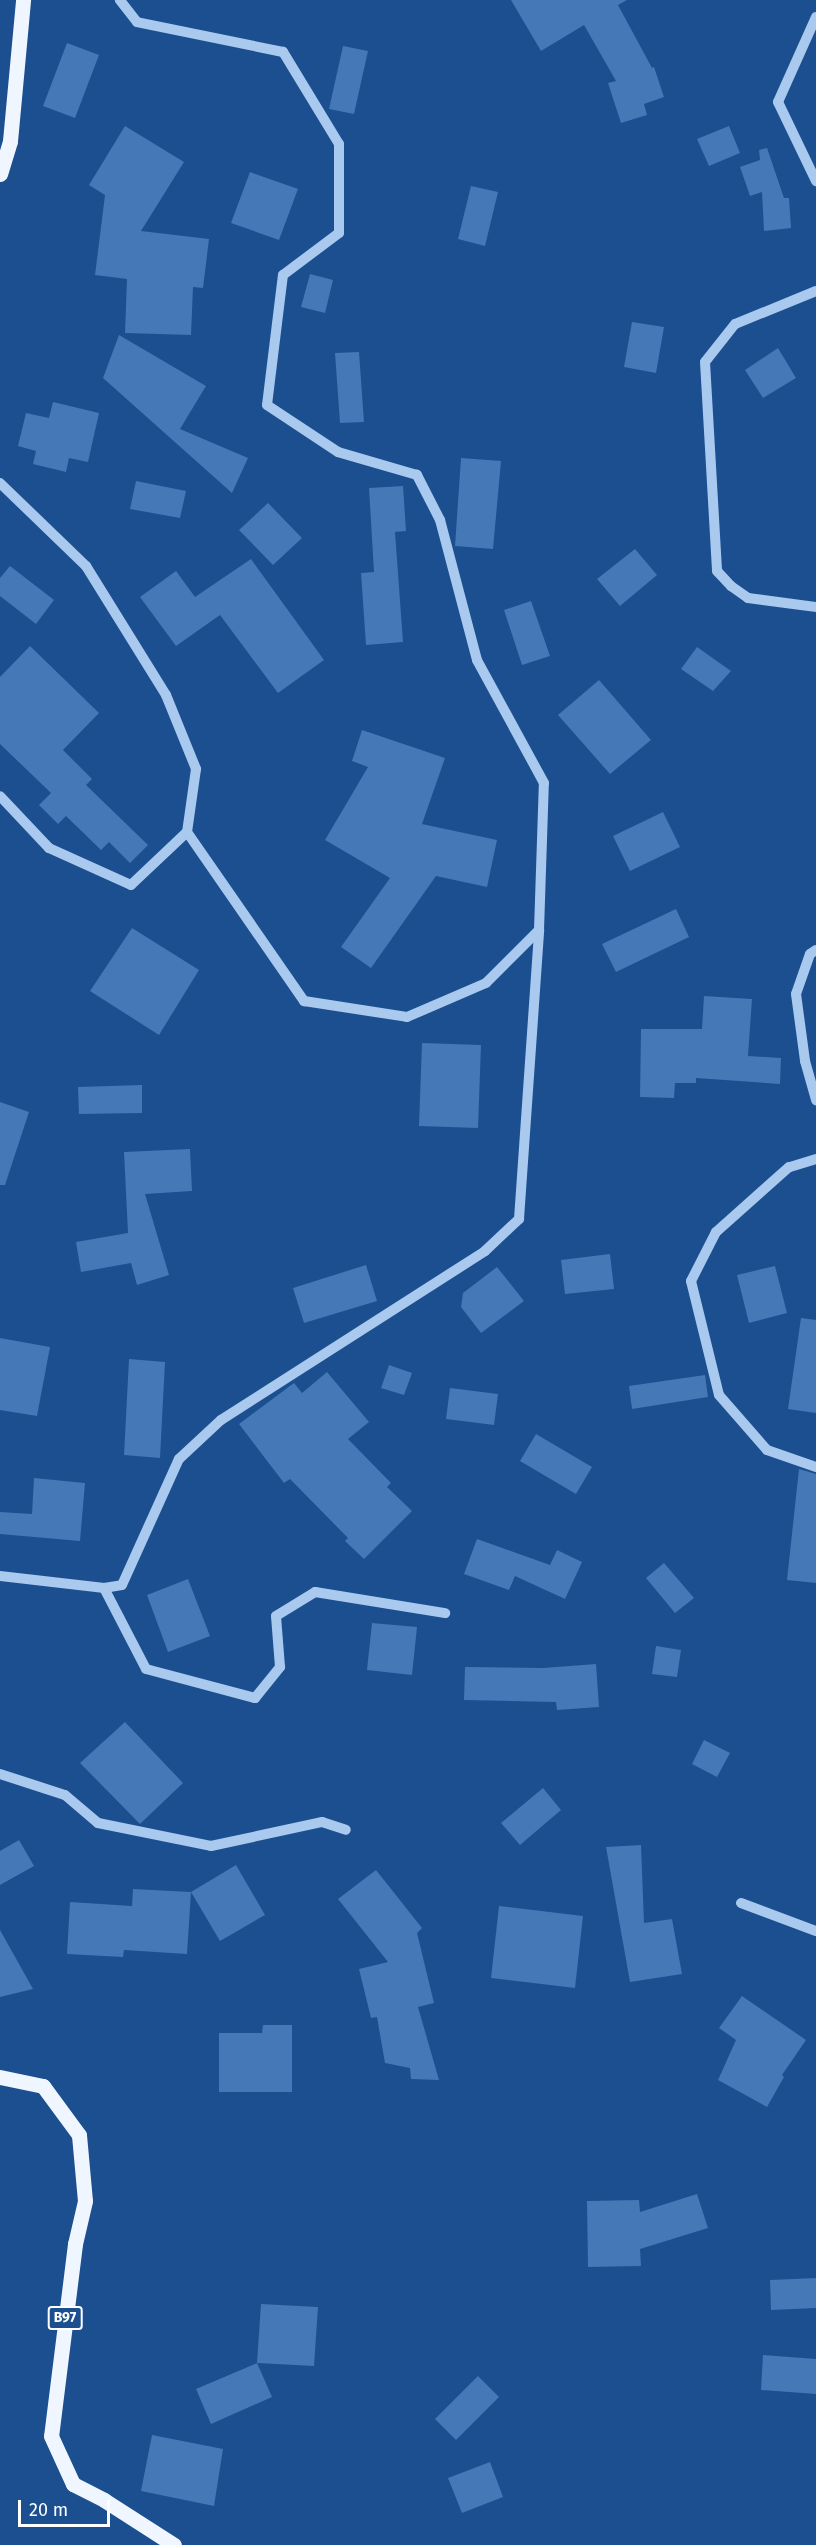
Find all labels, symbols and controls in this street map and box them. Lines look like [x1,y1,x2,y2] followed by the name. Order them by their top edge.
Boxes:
[47,2307,83,2329] road number: B97
[21,2488,112,2526] scale bar
[29,2499,68,2521] text: 20 m

